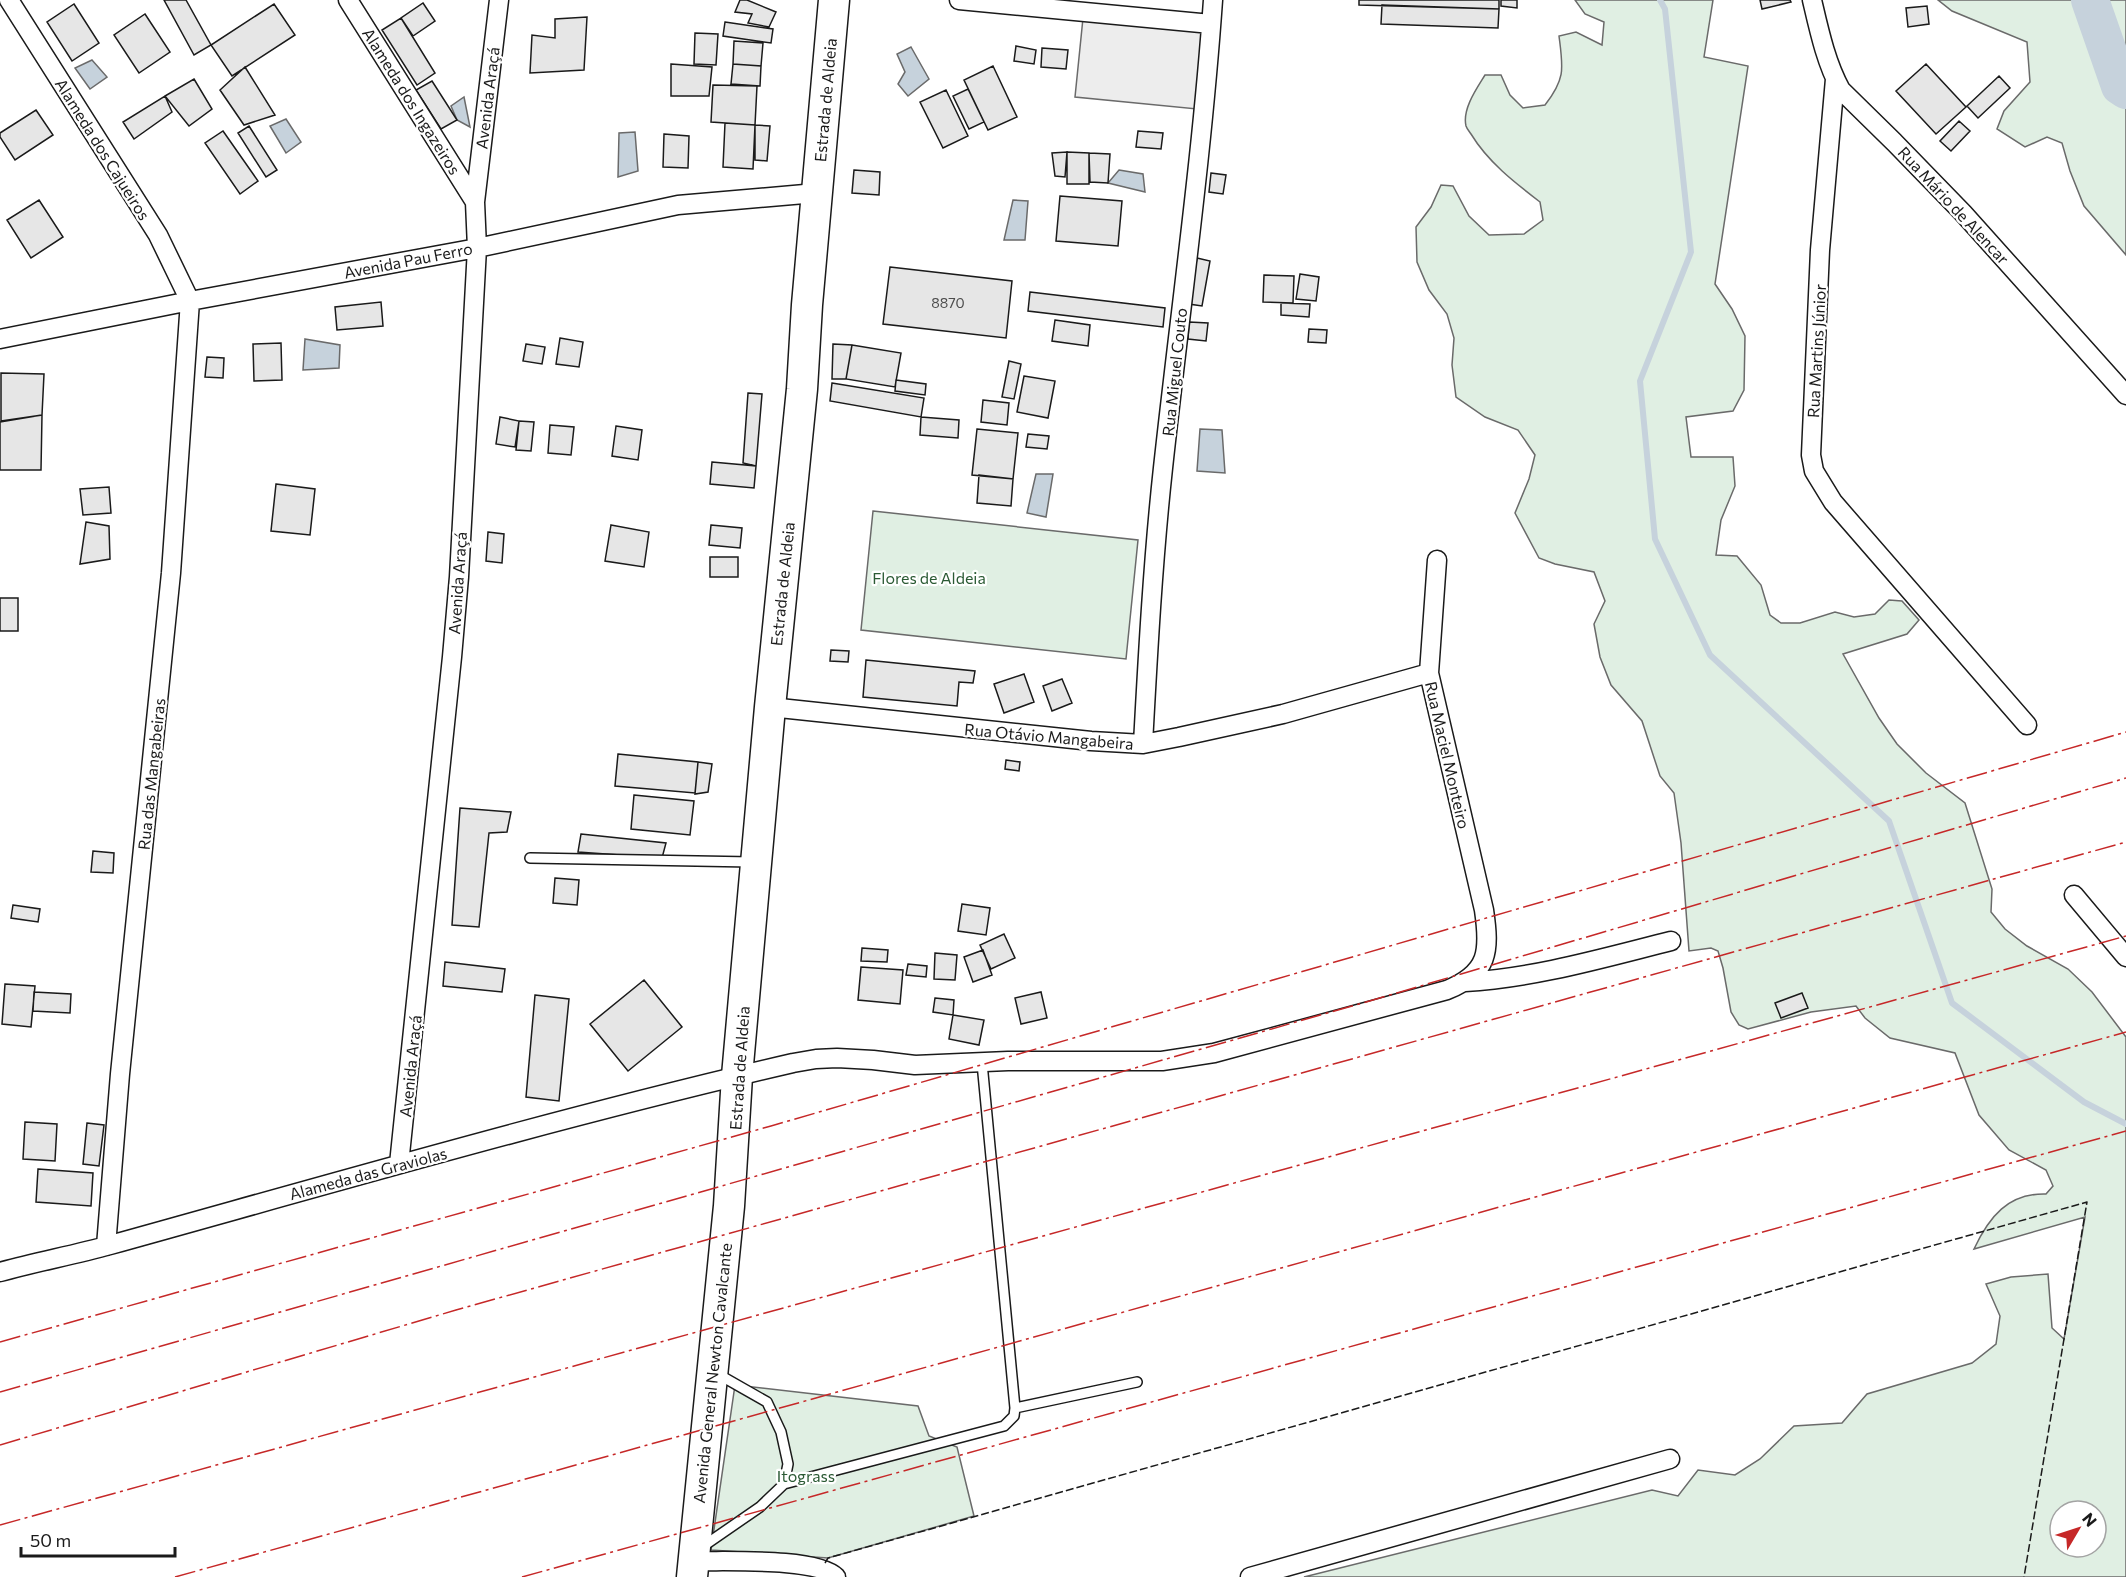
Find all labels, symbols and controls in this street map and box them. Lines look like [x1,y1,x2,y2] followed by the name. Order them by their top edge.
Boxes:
[359,24,465,178] street label: Alameda dos Ingazeiros
[810,37,840,163] street label: Estrada de Aldeia
[471,46,503,150] street label: Avenida Araçá
[52,75,154,223] street label: Alameda dos Cajueiros
[1895,142,2014,268] street label: Rua Mário de Alencar
[342,238,474,282] street label: Avenida Pau Ferro
[1803,283,1829,418] street label: Rua Martins Júnior
[931,294,965,311] house number: 8870
[1158,307,1190,437] street label: Rua Miguel Couto
[766,521,798,647] street label: Estrada de Aldeia
[444,531,470,635] street label: Avenida Araçá
[872,568,986,587] park label: Flores de Aldeia
[1422,679,1474,831] street label: Rua Maciel Monteiro
[134,697,168,851] street label: Rua das Mangabeiras
[964,719,1134,753] street label: Rua Otávio Mangabeira
[725,1005,753,1131] street label: Estrada de Aldeia
[395,1014,425,1118] street label: Avenida Araçá
[287,1143,449,1203] street label: Alameda das Graviolas
[689,1242,735,1504] street label: Avenida General Newton Cavalcante
[777,1466,835,1485] park label: Itograss
[2048,1499,2108,1559] north arrow
[2079,1509,2101,1530] text: N
[21,1520,176,1558] scale bar
[30,1529,71,1551] text: 50 m

